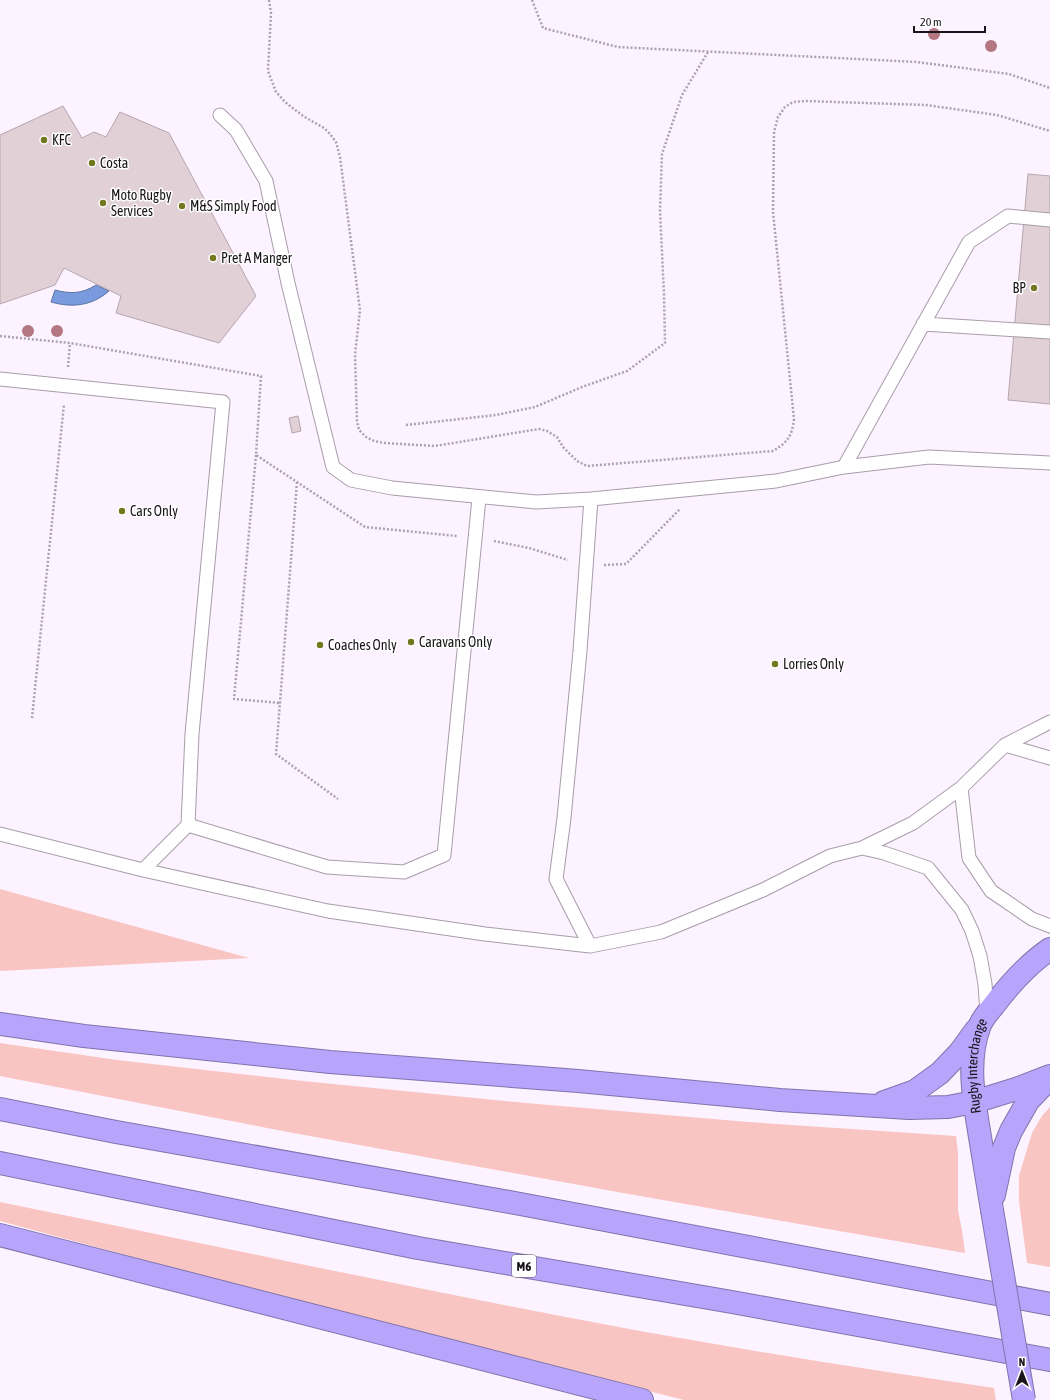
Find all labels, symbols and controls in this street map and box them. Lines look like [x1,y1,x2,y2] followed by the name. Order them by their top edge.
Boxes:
[914,8,985,34] scale bar
[920,15,942,29] text: 20 m
[52,132,72,148] place label: KFC
[39,135,49,145] marker: KFC
[100,155,128,171] place label: Costa
[87,158,97,168] marker: Costa
[111,187,172,219] place label: Moto Rugby Services
[98,198,108,208] marker: Moto Rugby Services
[190,198,277,214] place label: M&S Simply Food
[177,201,187,211] marker: M&S Simply Food
[221,250,293,266] place label: Pret A Manger
[208,253,218,263] marker: Pret A Manger
[1013,280,1026,296] place label: BP
[1029,283,1039,293] marker: BP
[130,503,178,519] place label: Cars Only
[117,506,127,516] marker: Cars Only
[419,634,492,650] place label: Caravans Only
[328,637,397,653] place label: Coaches Only
[406,637,416,647] marker: Caravans Only
[315,640,325,650] marker: Coaches Only
[783,656,844,672] place label: Lorries Only
[770,659,780,669] marker: Lorries Only
[964,1015,990,1115] street label: Rugby Interchange
[512,1255,536,1277] road number: M6
[1002,1352,1042,1392] north arrow
[1019,1356,1025,1368] text: N

